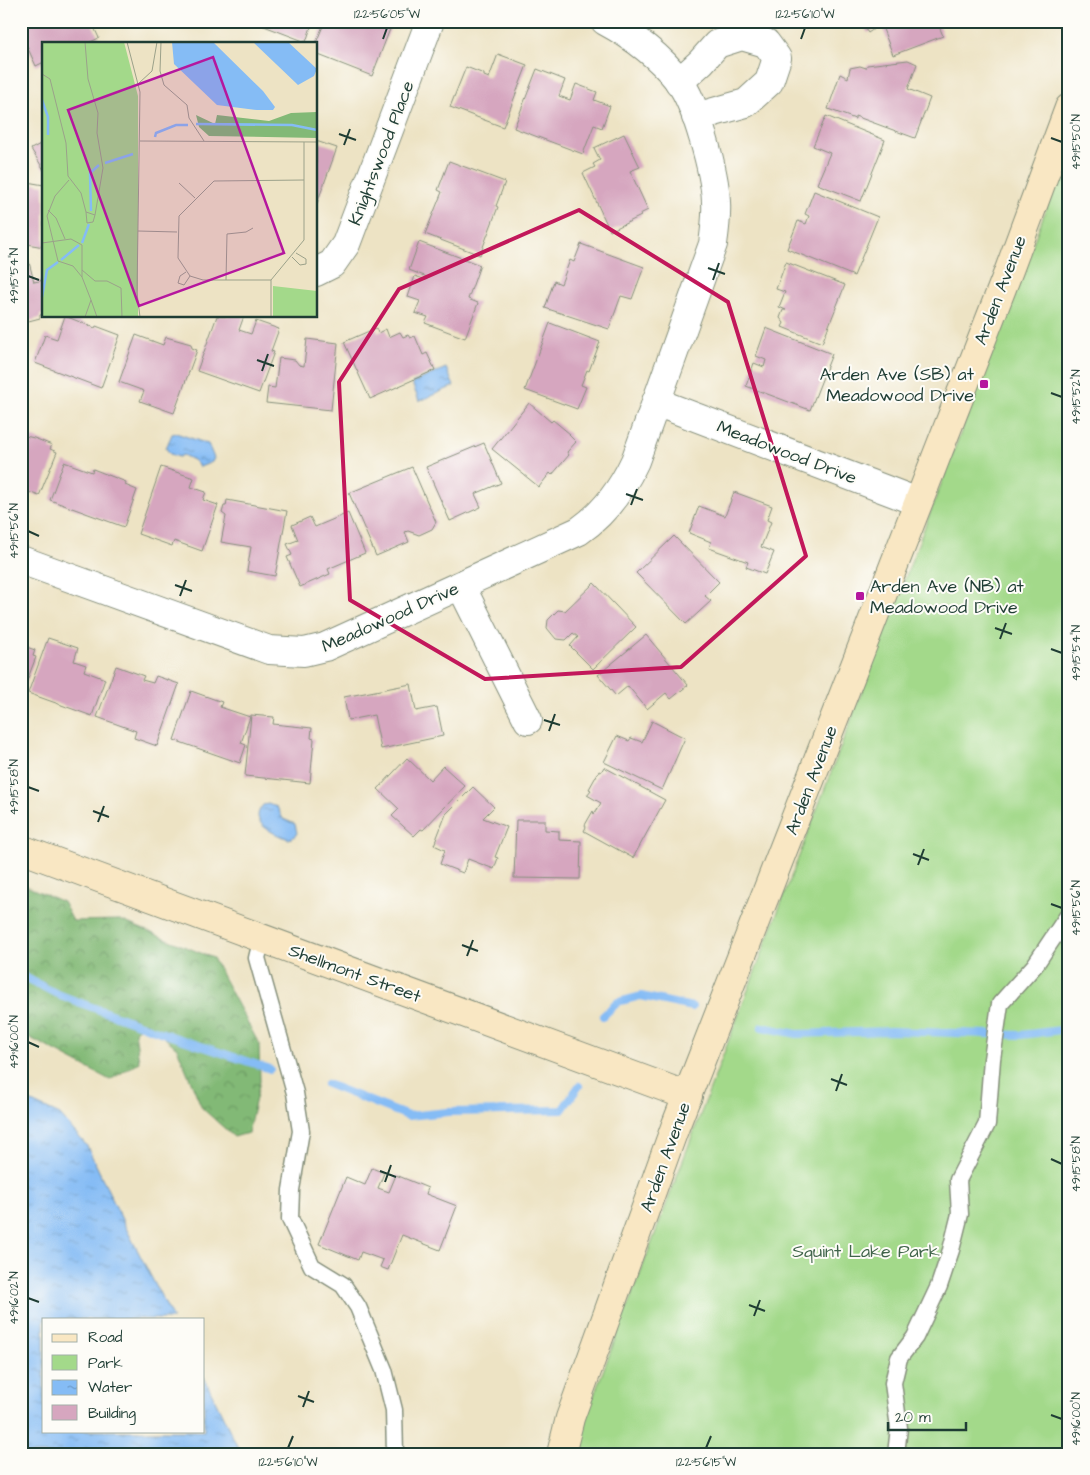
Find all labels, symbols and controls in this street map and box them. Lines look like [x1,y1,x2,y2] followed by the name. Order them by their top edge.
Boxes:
[354,6,421,23] text: 122°56'05"W
[775,6,835,23] text: 122°56'10"W
[42,42,318,318] inset map
[342,77,422,229] street label: Knightswood Place
[1068,114,1085,170] text: 49°15'50"N
[968,232,1033,348] street label: Arden Avenue
[6,247,23,304] text: 49°15'54"N
[820,362,975,408] place label: Arden Ave (SB) at Meadowood Drive
[1068,369,1085,425] text: 49°15'52"N
[978,378,990,390] marker: Arden Ave (SB) at Meadowood Drive
[713,414,861,491] street label: Meadowood Drive
[6,503,23,559] text: 49°15'56"N
[870,574,1025,620] place label: Arden Ave (NB) at Meadowood Drive
[318,576,463,659] street label: Meadowood Drive
[854,590,866,602] marker: Arden Ave (NB) at Meadowood Drive
[1068,624,1085,681] text: 49°15'54"N
[779,722,844,838] street label: Arden Avenue
[6,758,23,815] text: 49°15'58"N
[1068,880,1085,936] text: 49°15'56"N
[285,938,425,1009] street label: Shellmont Street
[6,1014,23,1069] text: 49°16'00"N
[634,1099,697,1216] street label: Arden Avenue
[1068,1135,1085,1192] text: 49°15'58"N
[792,1239,940,1264] park label: Squint Lake Park
[6,1271,23,1325] text: 49°16'02"N
[42,1318,205,1432] legend
[88,1327,123,1348] text: Road
[88,1353,123,1374] text: Park
[88,1377,132,1398] text: Water
[1068,1391,1085,1446] text: 49°16'00"N
[888,1400,965,1432] scale bar
[88,1403,136,1425] text: Building
[895,1407,931,1428] text: 20 m
[258,1454,318,1471] text: 122°56'10"W
[676,1454,737,1471] text: 122°56'15"W

